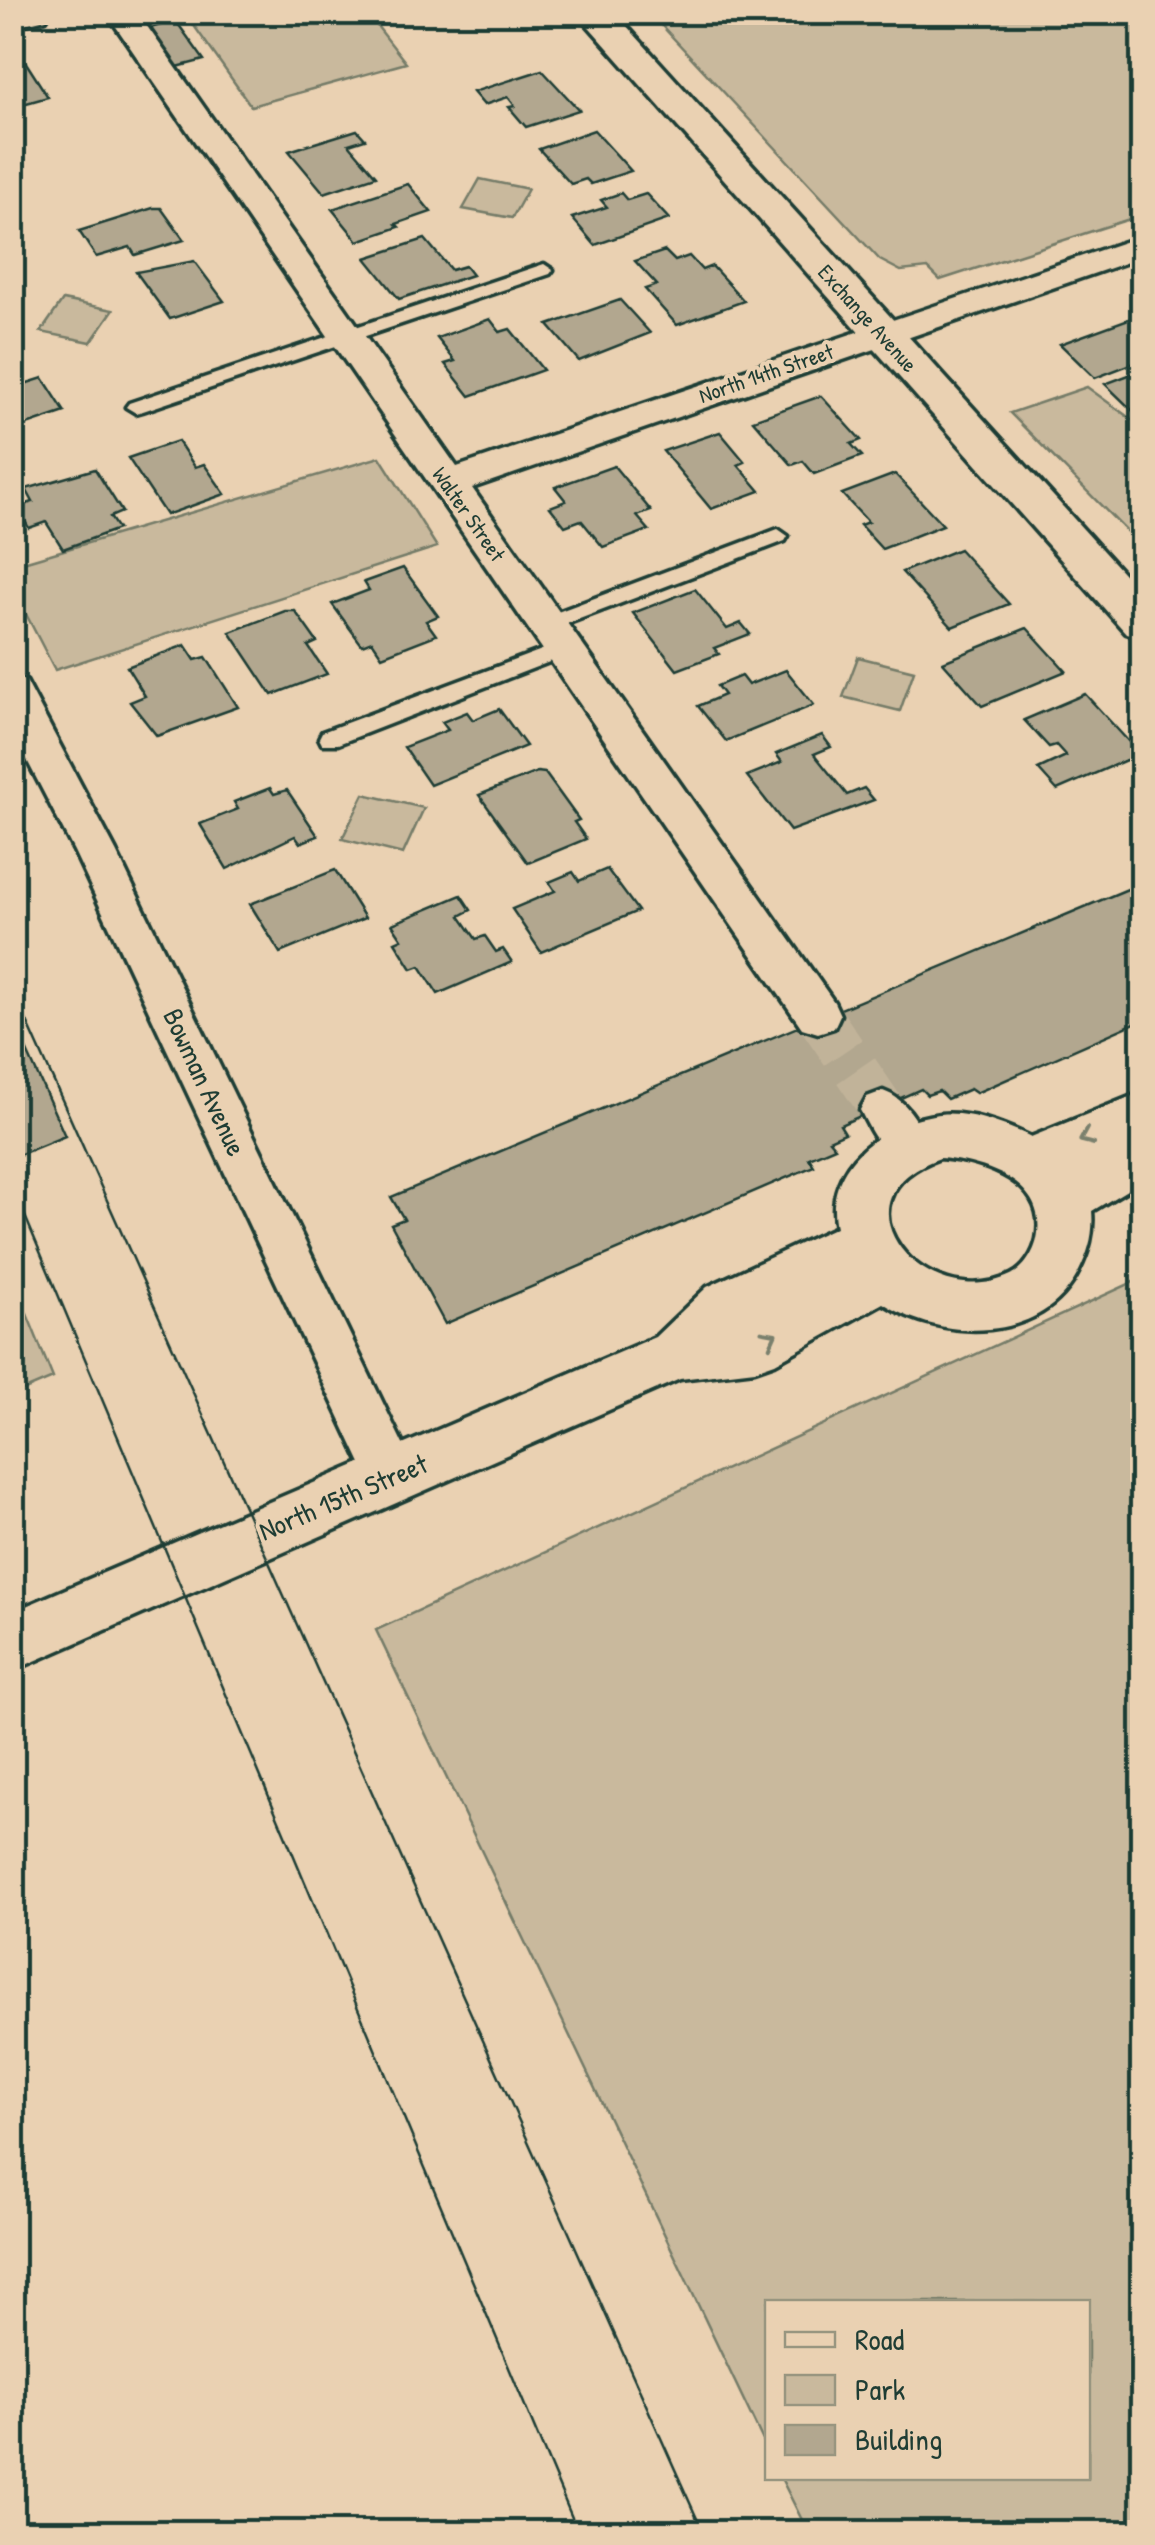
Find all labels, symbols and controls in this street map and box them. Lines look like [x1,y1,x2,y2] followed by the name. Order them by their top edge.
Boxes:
[812,258,925,378] street label: Exchange Avenue
[695,336,838,410] street label: North 14th Street
[425,461,513,568] street label: Walter Street
[154,1002,256,1162] street label: Bowman Avenue
[1078,1126,1096,1146] one-way arrow
[760,1329,778,1349] one-way arrow
[253,1444,434,1550] street label: North 15th Street
[765,2300,1090,2480] legend
[855,2319,904,2359] text: Road
[855,2369,905,2409] text: Park
[855,2419,942,2459] text: Building

